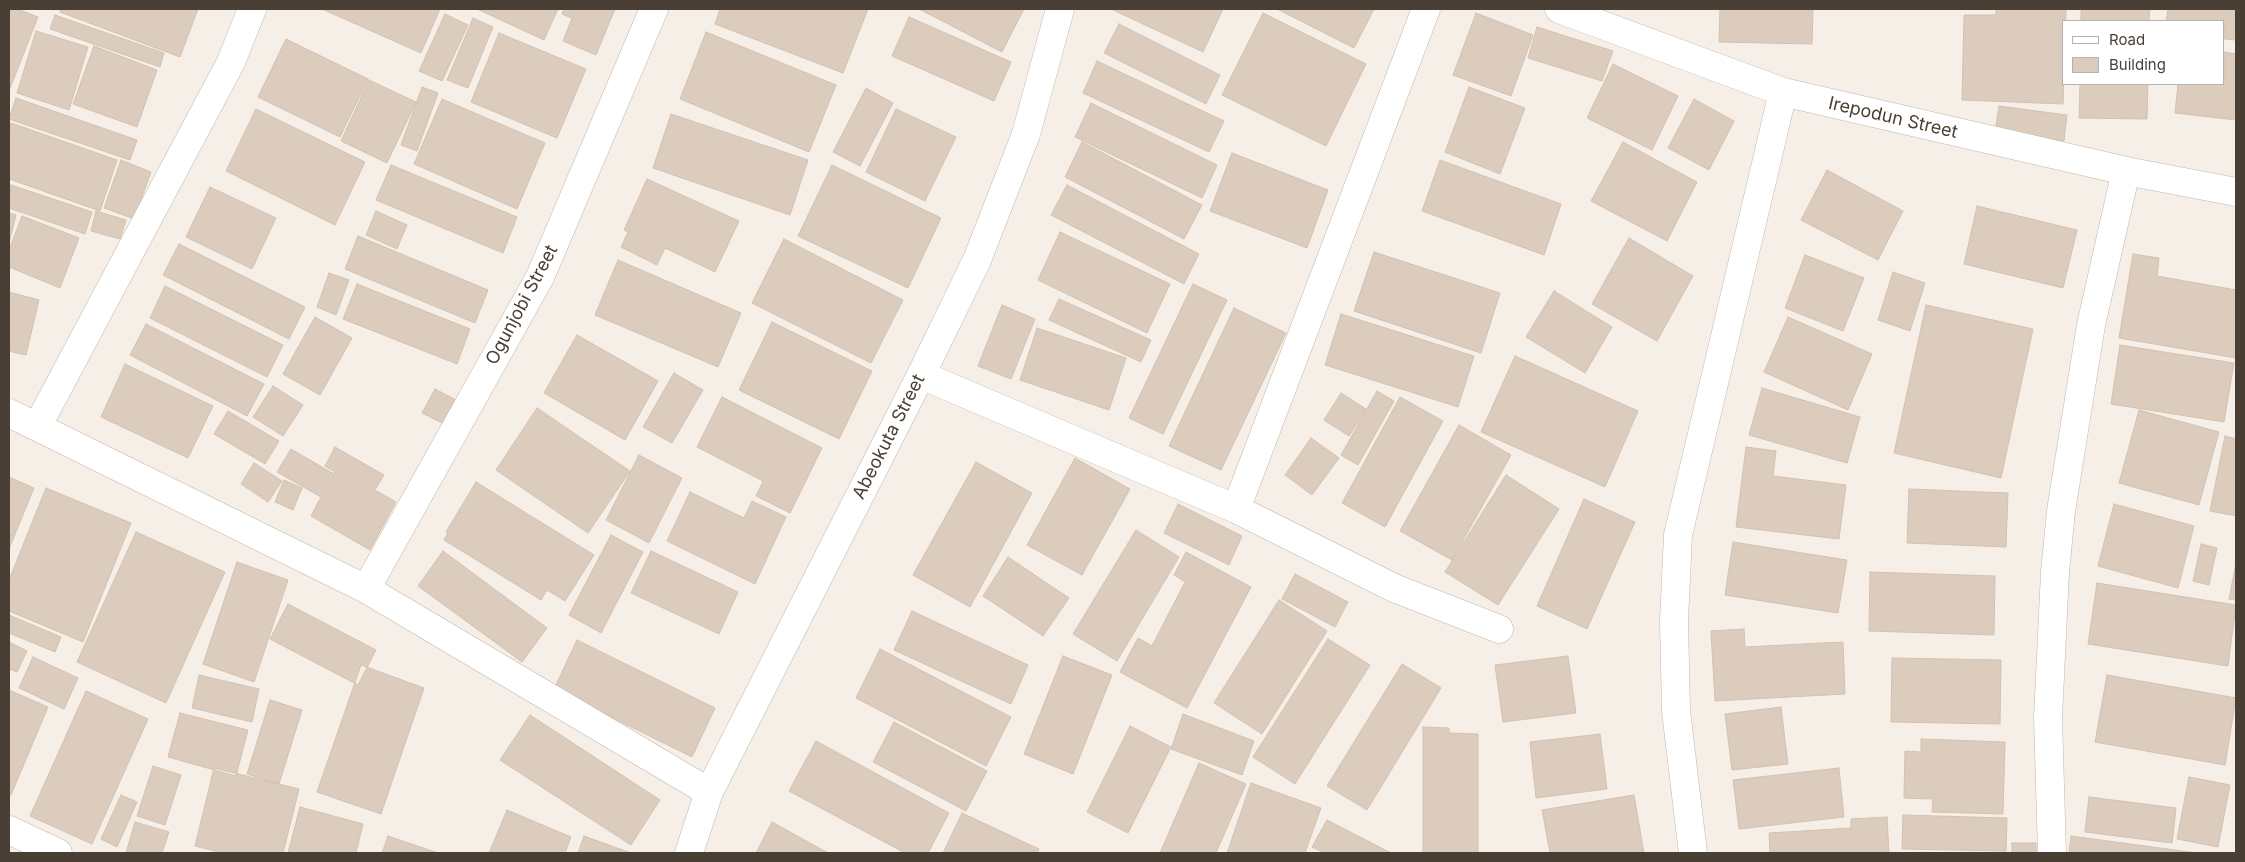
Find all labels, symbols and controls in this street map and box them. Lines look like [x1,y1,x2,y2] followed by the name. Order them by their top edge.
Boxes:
[2062,20,2225,85] legend
[2109,30,2145,49] text: Road
[2109,55,2166,74] text: Building
[1826,93,1960,143] street label: Irepodun Street
[481,241,563,369] street label: Ogunjobi Street
[848,371,930,503] street label: Abeokuta Street

